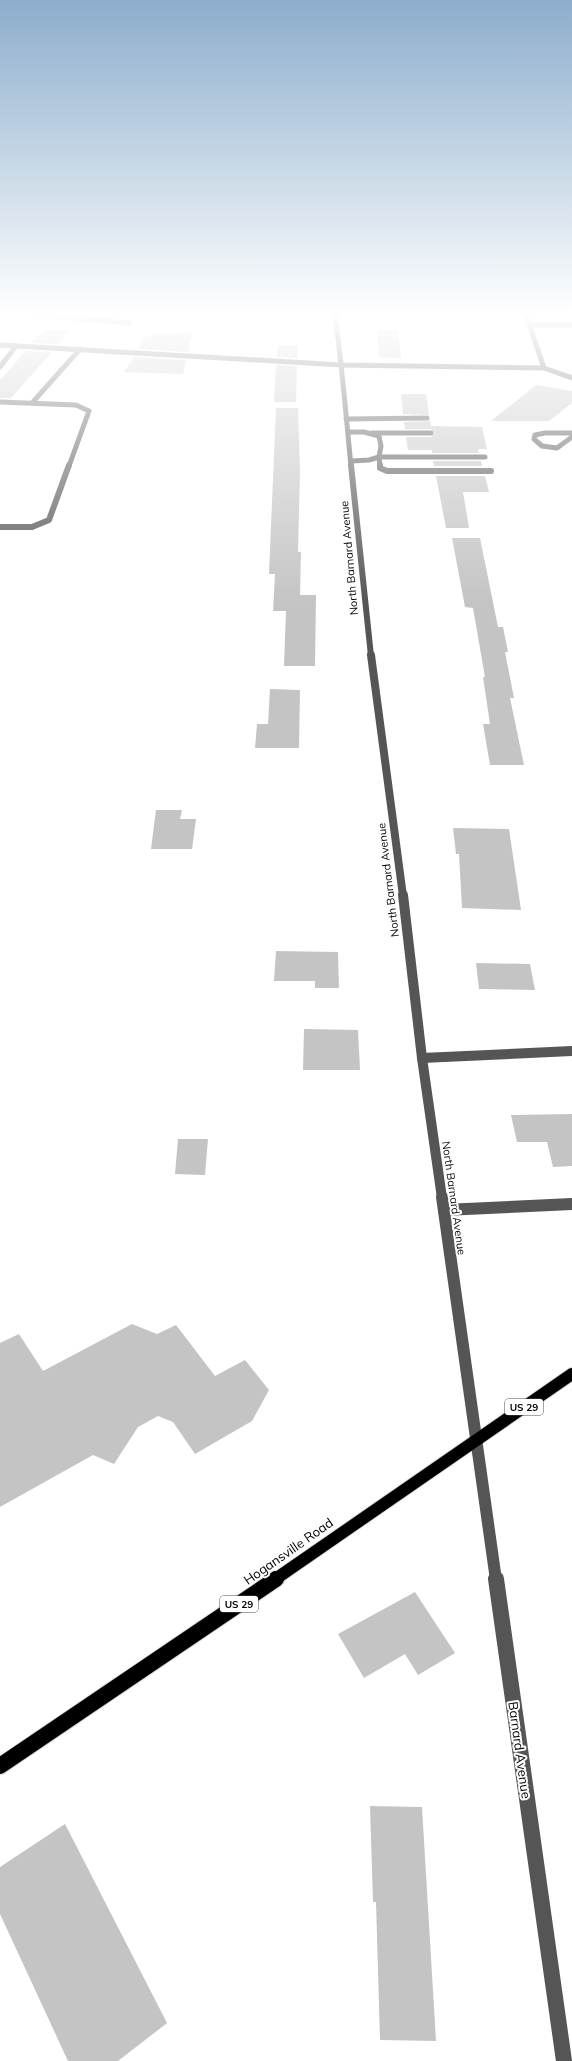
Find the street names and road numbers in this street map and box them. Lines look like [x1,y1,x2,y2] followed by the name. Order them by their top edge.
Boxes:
[337,500,361,616] street label: North Barnard Avenue
[374,822,402,938] street label: North Barnard Avenue
[439,1140,469,1256] street label: North Barnard Avenue
[505,1399,543,1415] road number: US 29
[240,1514,336,1588] street label: Hogansville Road
[220,1596,258,1612] road number: US 29
[505,1700,535,1800] street label: Barnard Avenue

